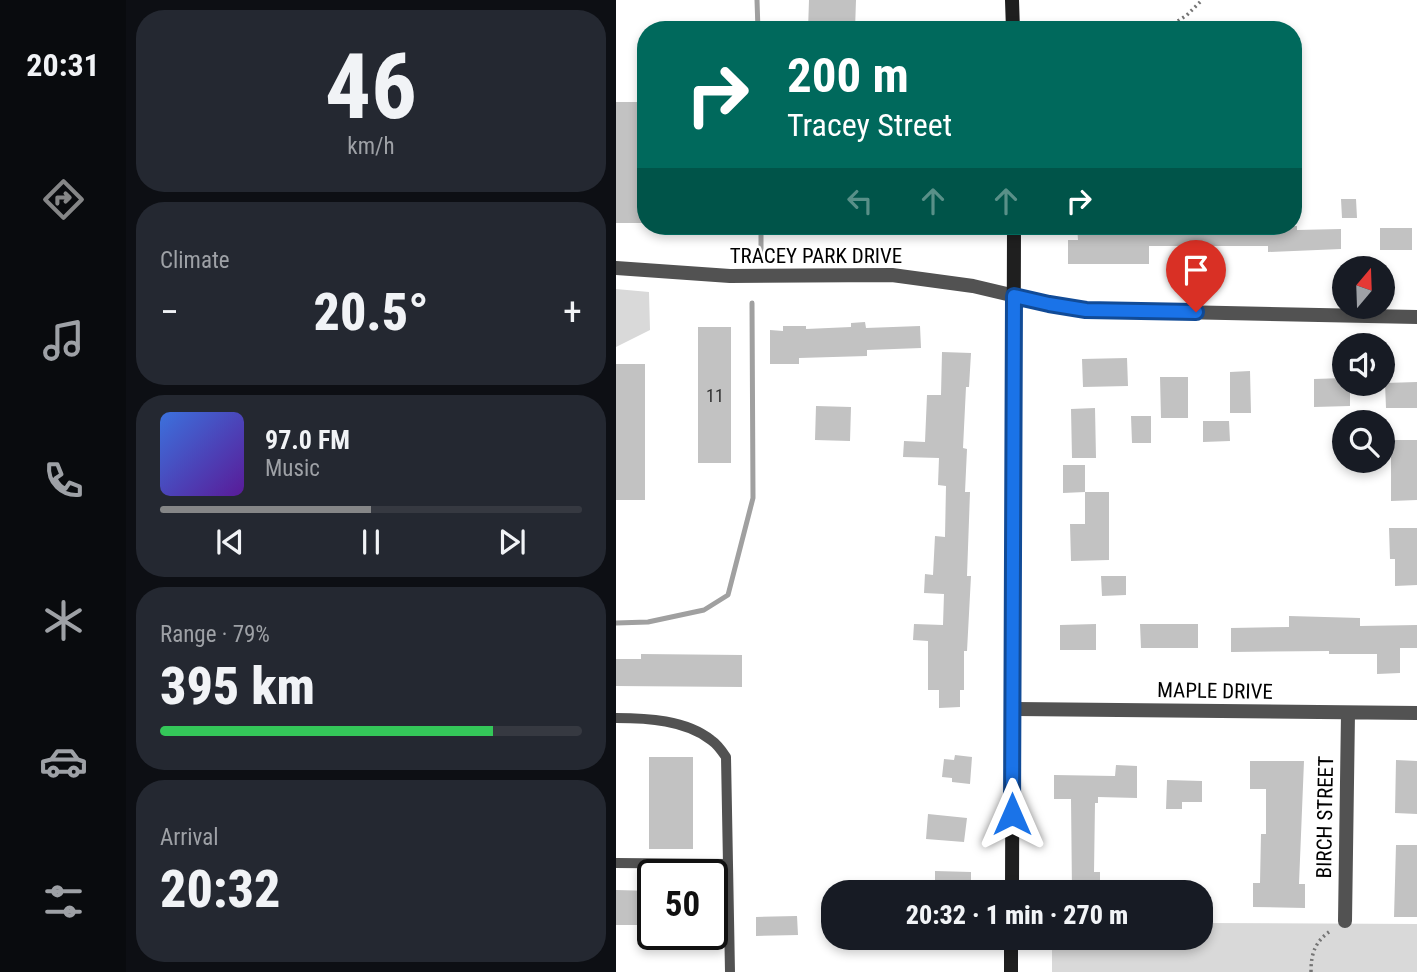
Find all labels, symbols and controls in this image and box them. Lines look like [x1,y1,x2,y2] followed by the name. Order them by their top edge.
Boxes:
[325,34,417,140] text: 46
[26,46,100,84] text: 20:31
[787,47,909,104] text: 200 m
[672,49,763,140] icon: right
[787,106,952,144] text: Tracey Street
[347,133,395,160] text: km/h
[39,175,88,224] icon: directions
[841,182,879,220] icon: left
[914,182,952,220] icon: ahead
[987,182,1025,220] icon: ahead
[1060,182,1098,220] icon: right
[1166,240,1226,312] pin
[730,244,902,268] street label: TRACEY PARK DRIVE
[160,247,230,274] text: Climate
[1177,251,1215,289] icon: arrive
[1332,256,1395,318] north arrow
[1332,256,1395,473] map controls
[313,282,429,343] text: 20.5°
[160,290,179,334] text: −
[563,290,582,334] text: +
[39,316,88,365] icon: music
[1332,333,1395,396] button: sound
[706,385,724,406] house number: 11
[1332,410,1395,473] button: search
[265,425,350,455] text: 97.0 FM
[265,455,320,482] text: Music
[39,456,88,505] icon: phone
[211,523,249,561] icon: previous
[352,523,390,561] icon: pause
[493,523,531,561] icon: next
[39,596,88,645] icon: climate
[160,621,270,648] text: Range · 79%
[160,656,315,717] text: 395 km
[1157,678,1273,704] street label: MAPLE DRIVE
[39,737,88,786] icon: car
[1312,755,1338,878] street label: BIRCH STREET
[975,777,1049,851] position arrow
[160,824,219,851] text: Arrival
[160,859,280,920] text: 20:32
[637,859,728,950] speed limit sign: 50
[39,877,88,926] icon: filters
[906,900,1128,930] text: 20:32 · 1 min · 270 m

